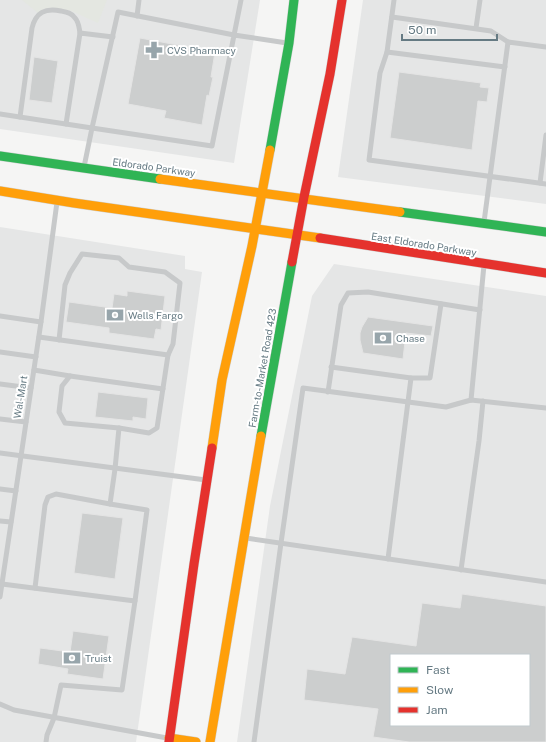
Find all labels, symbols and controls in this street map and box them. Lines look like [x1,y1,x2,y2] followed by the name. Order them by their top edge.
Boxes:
[402,16,497,42] scale bar
[408,23,436,37] text: 50 m
[144,40,164,60] pharmacy icon: CVS Pharmacy
[167,44,237,56] place label: CVS Pharmacy
[112,155,197,179] street label: Eldorado Parkway
[370,230,478,258] street label: East Eldorado Parkway
[105,305,125,325] bank icon: Wells Fargo
[246,307,278,429] street label: Farm-to-Market Road 423
[128,309,183,321] place label: Wells Fargo
[373,328,393,348] bank icon: Chase
[396,332,425,344] place label: Chase
[11,375,29,419] street label: Wal-Mart
[62,648,82,668] bank icon: Truist
[85,652,112,664] place label: Truist
[390,654,530,726] legend
[426,663,451,677] text: Fast
[426,683,454,697] text: Slow
[426,703,448,717] text: Jam

